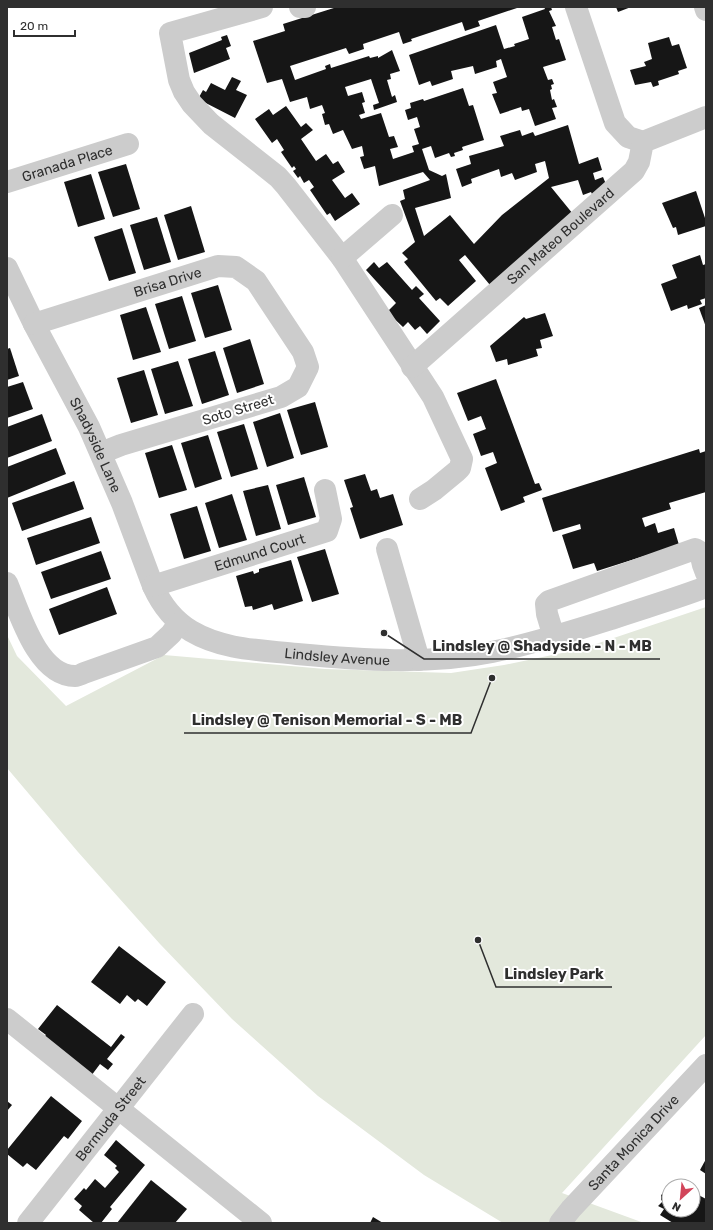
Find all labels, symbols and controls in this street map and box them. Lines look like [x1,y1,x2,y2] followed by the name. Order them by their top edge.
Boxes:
[14,12,75,38] scale bar
[20,19,48,33] text: 20 m
[20,141,115,185] street label: Granada Place
[503,184,618,288] street label: San Mateo Boulevard
[132,263,204,301] street label: Brisa Drive
[200,391,276,429] street label: Soto Street
[66,394,125,495] street label: Shadyside Lane
[212,530,308,575] street label: Edmund Court
[424,632,660,659] callout: Lindsley @ Shadyside - N - MB
[432,637,652,655] text: Lindsley @ Shadyside - N - MB
[284,644,390,669] street label: Lindsley Avenue
[184,706,471,733] callout: Lindsley @ Tenison Memorial - S - MB
[192,711,462,729] text: Lindsley @ Tenison Memorial - S - MB
[496,960,612,987] callout: Lindsley Park
[504,965,604,983] text: Lindsley Park
[72,1072,149,1164] street label: Bermuda Street
[584,1091,682,1194] street label: Santa Monica Drive
[661,1178,701,1218] north arrow
[670,1199,683,1214] text: N

